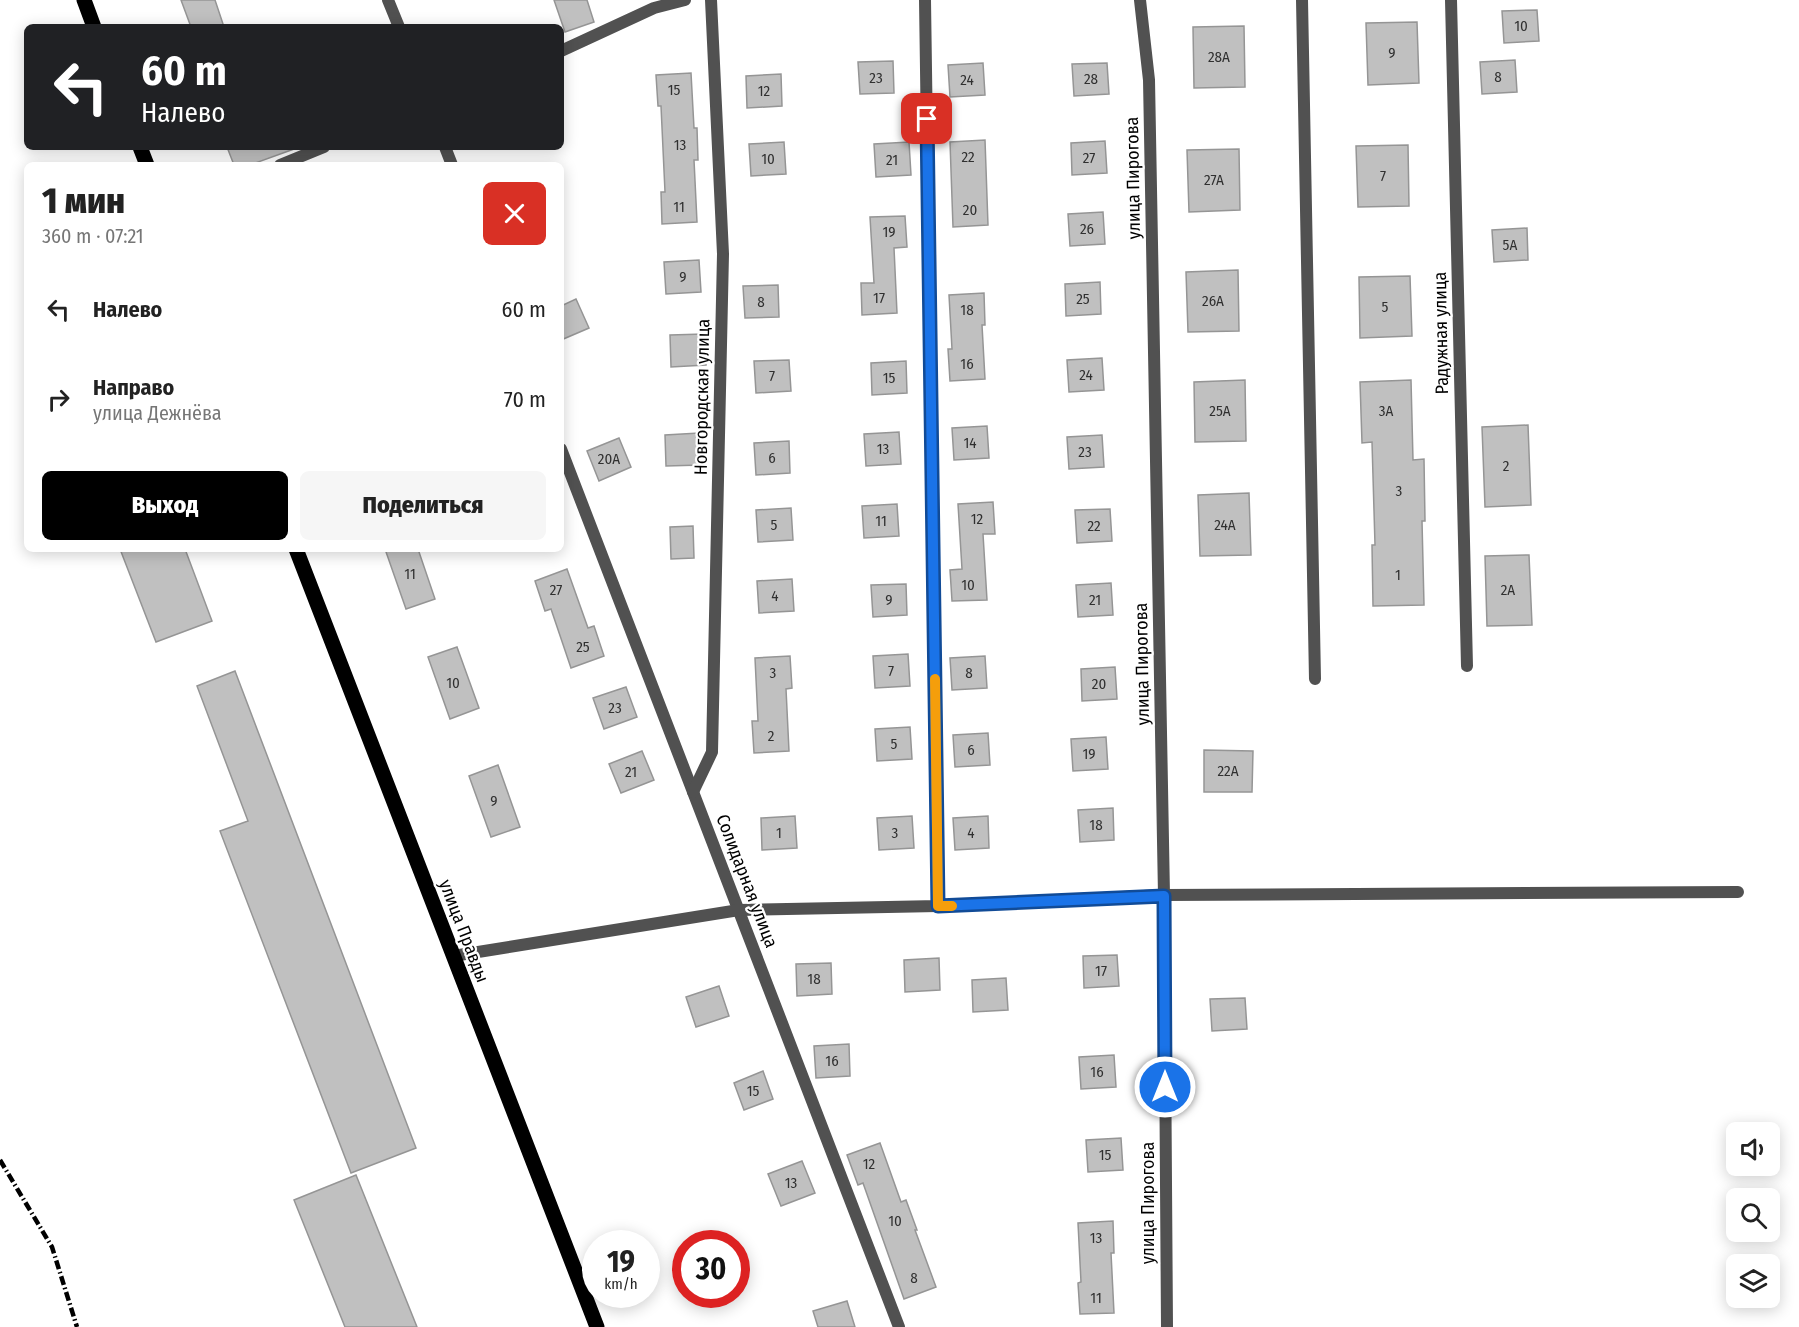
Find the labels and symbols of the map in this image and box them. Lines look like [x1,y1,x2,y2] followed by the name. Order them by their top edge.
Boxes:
[1514,17,1528,35] house number: 10
[1388,44,1396,62] house number: 9
[1208,48,1230,66] house number: 28А
[1494,68,1502,86] house number: 8
[869,69,883,87] house number: 23
[1084,70,1098,88] house number: 28
[960,71,974,89] house number: 24
[668,81,680,99] house number: 15
[758,82,771,100] house number: 12
[901,93,952,144] pin
[1121,116,1145,239] street label: улица Пирогова
[674,136,687,154] house number: 13
[961,148,975,166] house number: 22
[1083,149,1095,167] house number: 27
[761,150,775,168] house number: 10
[886,151,898,169] house number: 21
[1380,167,1386,185] house number: 7
[1204,171,1224,189] house number: 27А
[673,198,685,216] house number: 11
[963,201,977,219] house number: 20
[1080,220,1094,238] house number: 26
[882,223,896,241] house number: 19
[1503,236,1517,254] house number: 5А
[679,268,687,286] house number: 9
[1429,271,1453,394] street label: Радужная улица
[873,289,885,307] house number: 17
[1076,290,1090,308] house number: 25
[1202,292,1224,310] house number: 26А
[757,293,765,311] house number: 8
[1382,298,1389,316] house number: 5
[960,301,974,319] house number: 18
[690,319,714,475] street label: Новгородская улица
[960,355,974,373] house number: 16
[1079,366,1093,384] house number: 24
[769,367,775,385] house number: 7
[883,369,895,387] house number: 15
[1209,402,1231,420] house number: 25А
[1379,402,1393,420] house number: 3А
[963,434,977,452] house number: 14
[877,440,890,458] house number: 13
[1078,443,1092,461] house number: 23
[768,449,776,467] house number: 6
[598,450,620,468] house number: 20А
[1503,457,1510,475] house number: 2
[1396,482,1403,500] house number: 3
[971,510,984,528] house number: 12
[875,512,887,530] house number: 11
[771,516,778,534] house number: 5
[1214,516,1236,534] house number: 24А
[1087,517,1101,535] house number: 22
[404,565,416,583] house number: 11
[1395,566,1401,584] house number: 1
[961,576,975,594] house number: 10
[550,581,562,599] house number: 27
[1501,581,1515,599] house number: 2А
[771,587,779,605] house number: 4
[885,591,893,609] house number: 9
[1089,591,1101,609] house number: 21
[1130,602,1154,725] street label: улица Пирогова
[576,638,590,656] house number: 25
[888,662,894,680] house number: 7
[770,664,777,682] house number: 3
[965,664,973,682] house number: 8
[446,674,460,692] house number: 10
[1092,675,1106,693] house number: 20
[608,699,622,717] house number: 23
[768,727,775,745] house number: 2
[891,735,898,753] house number: 5
[967,741,975,759] house number: 6
[1082,745,1096,763] house number: 19
[1217,762,1239,780] house number: 22А
[625,763,637,781] house number: 21
[490,792,498,810] house number: 9
[711,811,783,951] street label: Солидарная улица
[1089,816,1103,834] house number: 18
[776,824,782,842] house number: 1
[892,824,899,842] house number: 3
[967,824,975,842] house number: 4
[434,876,494,986] street label: улица Правды
[1095,962,1107,980] house number: 17
[807,970,821,988] house number: 18
[825,1052,839,1070] house number: 16
[1133,1055,1197,1119] position arrow
[1090,1063,1104,1081] house number: 16
[747,1082,759,1100] house number: 15
[1137,1142,1159,1264] street label: улица Пирогова
[1099,1146,1111,1164] house number: 15
[863,1155,876,1173] house number: 12
[785,1174,798,1192] house number: 13
[888,1212,902,1230] house number: 10
[1090,1229,1103,1247] house number: 13
[672,1230,750,1308] speed limit sign: 30
[910,1269,918,1287] house number: 8
[1090,1289,1102,1307] house number: 11

